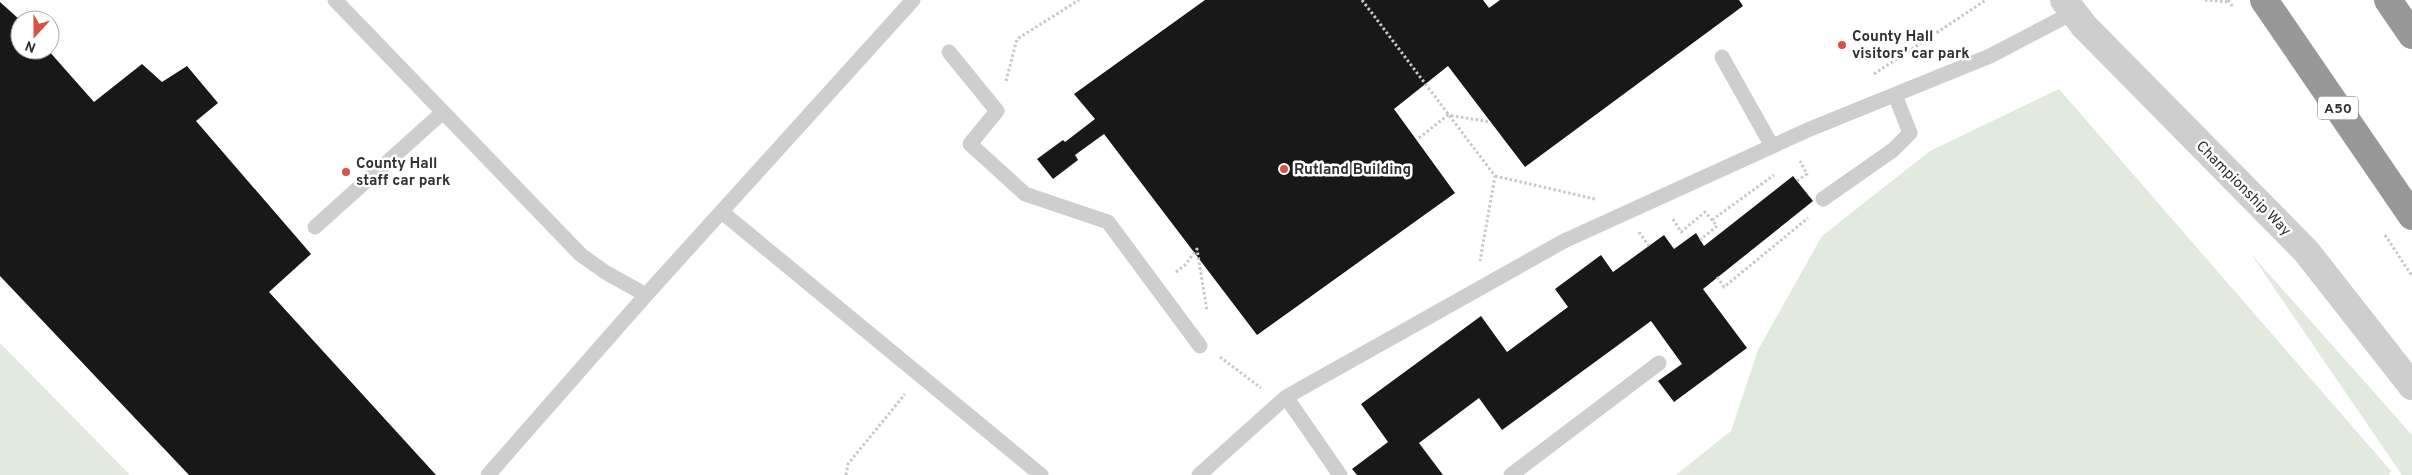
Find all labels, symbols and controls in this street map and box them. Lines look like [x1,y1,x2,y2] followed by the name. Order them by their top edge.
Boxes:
[10,10,60,60] north arrow
[1852,28,1970,64] place label: County Hall visitors' car park
[23,36,39,55] text: N
[1836,39,1848,51] marker: County Hall visitors' car park
[2318,96,2358,120] road number: A50
[2191,137,2295,241] street label: Championship Way
[356,155,450,191] place label: County Hall staff car park
[1294,161,1411,180] place label: Rutland Building
[1278,163,1290,175] marker: Rutland Building
[340,166,352,178] marker: County Hall staff car park

